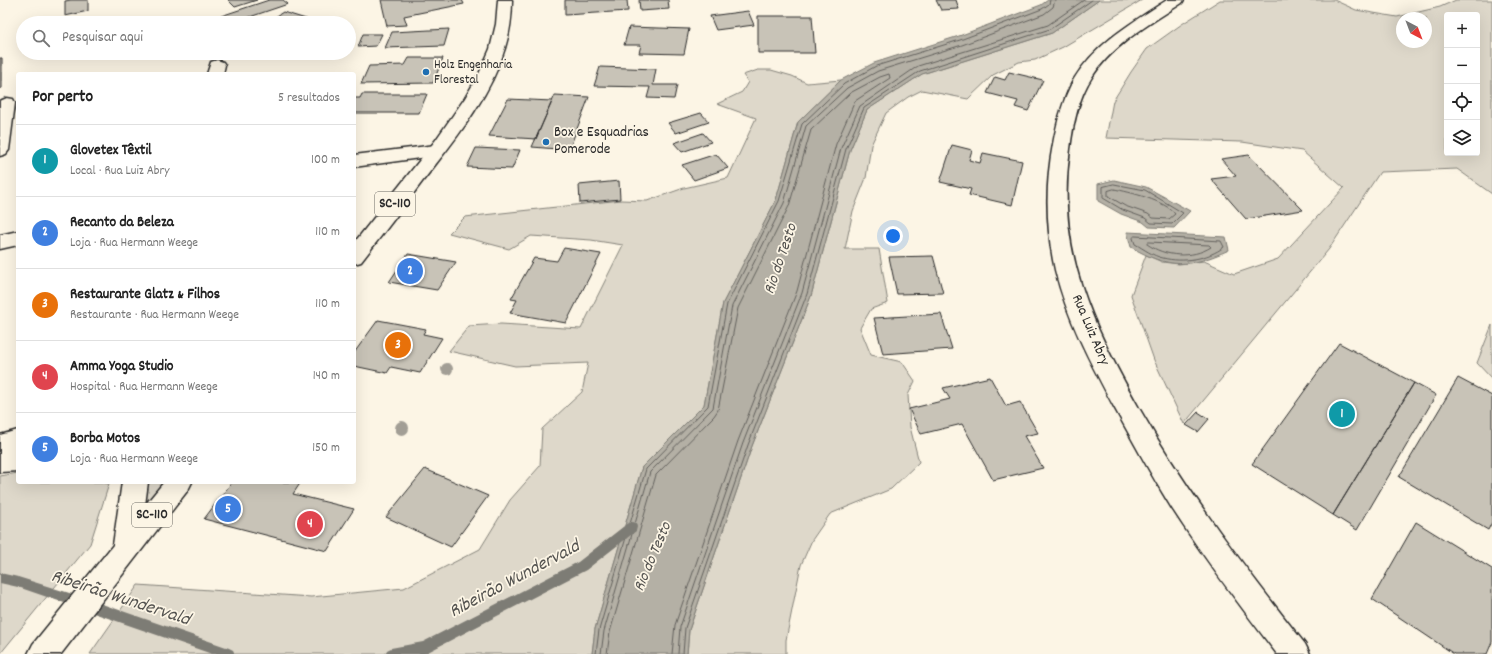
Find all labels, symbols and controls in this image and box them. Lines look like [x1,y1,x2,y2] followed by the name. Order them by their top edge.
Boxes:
[1396,12,1432,48] north arrow
[1444,12,1480,156] map controls
[1444,12,1480,48] button: +
[16,16,356,60] search box
[30,27,52,49] icon: search
[62,27,143,49] text: Pesquisar aqui
[1444,48,1480,84] button: −
[434,56,513,90] place label: Holz Engenharia Florestal
[421,67,431,77] marker: Holz Engenharia Florestal
[1444,84,1480,120] button: locate
[32,86,93,110] text: Por perto
[278,89,340,108] text: 5 resultados
[1444,120,1480,156] button: layers
[554,122,649,161] place label: Box e Esquadrias Pomerode
[541,137,551,147] marker: Box e Esquadrias Pomerode
[70,140,152,162] text: Glovetex Têxtil
[44,151,46,170] text: 1
[311,151,340,170] text: 100 m
[70,162,170,181] text: Local · Rua Luiz Abry
[375,192,415,216] road number: SC-110
[70,212,174,234] text: Recanto da Beleza
[758,220,804,297] water label: Rio do Testo
[42,223,48,242] text: 2
[315,223,340,242] text: 110 m
[883,226,903,246] your location
[70,234,198,253] text: Loja · Rua Hermann Weege
[397,256,423,286] pin: 2
[70,284,220,306] text: Restaurante Glatz & Filhos
[1065,291,1115,370] street label: Rua Luiz Abry
[42,295,48,314] text: 3
[315,295,340,314] text: 110 m
[70,306,239,325] text: Restaurante · Rua Hermann Weege
[385,330,411,360] pin: 3
[70,356,174,378] text: Amma Yoga Studio
[42,367,48,386] text: 4
[313,367,340,386] text: 140 m
[70,378,218,397] text: Hospital · Rua Hermann Weege
[1329,399,1355,429] pin: 1
[70,428,140,450] text: Borba Motos
[42,439,48,458] text: 5
[312,439,340,458] text: 150 m
[70,450,198,469] text: Loja · Rua Hermann Weege
[215,494,241,524] pin: 5
[132,503,172,527] road number: SC-110
[297,509,323,539] pin: 4
[628,518,678,595] water label: Rio do Testo
[445,533,587,626] water label: Ribeirão Wundervald
[47,564,195,635] water label: Ribeirão Wundervald

